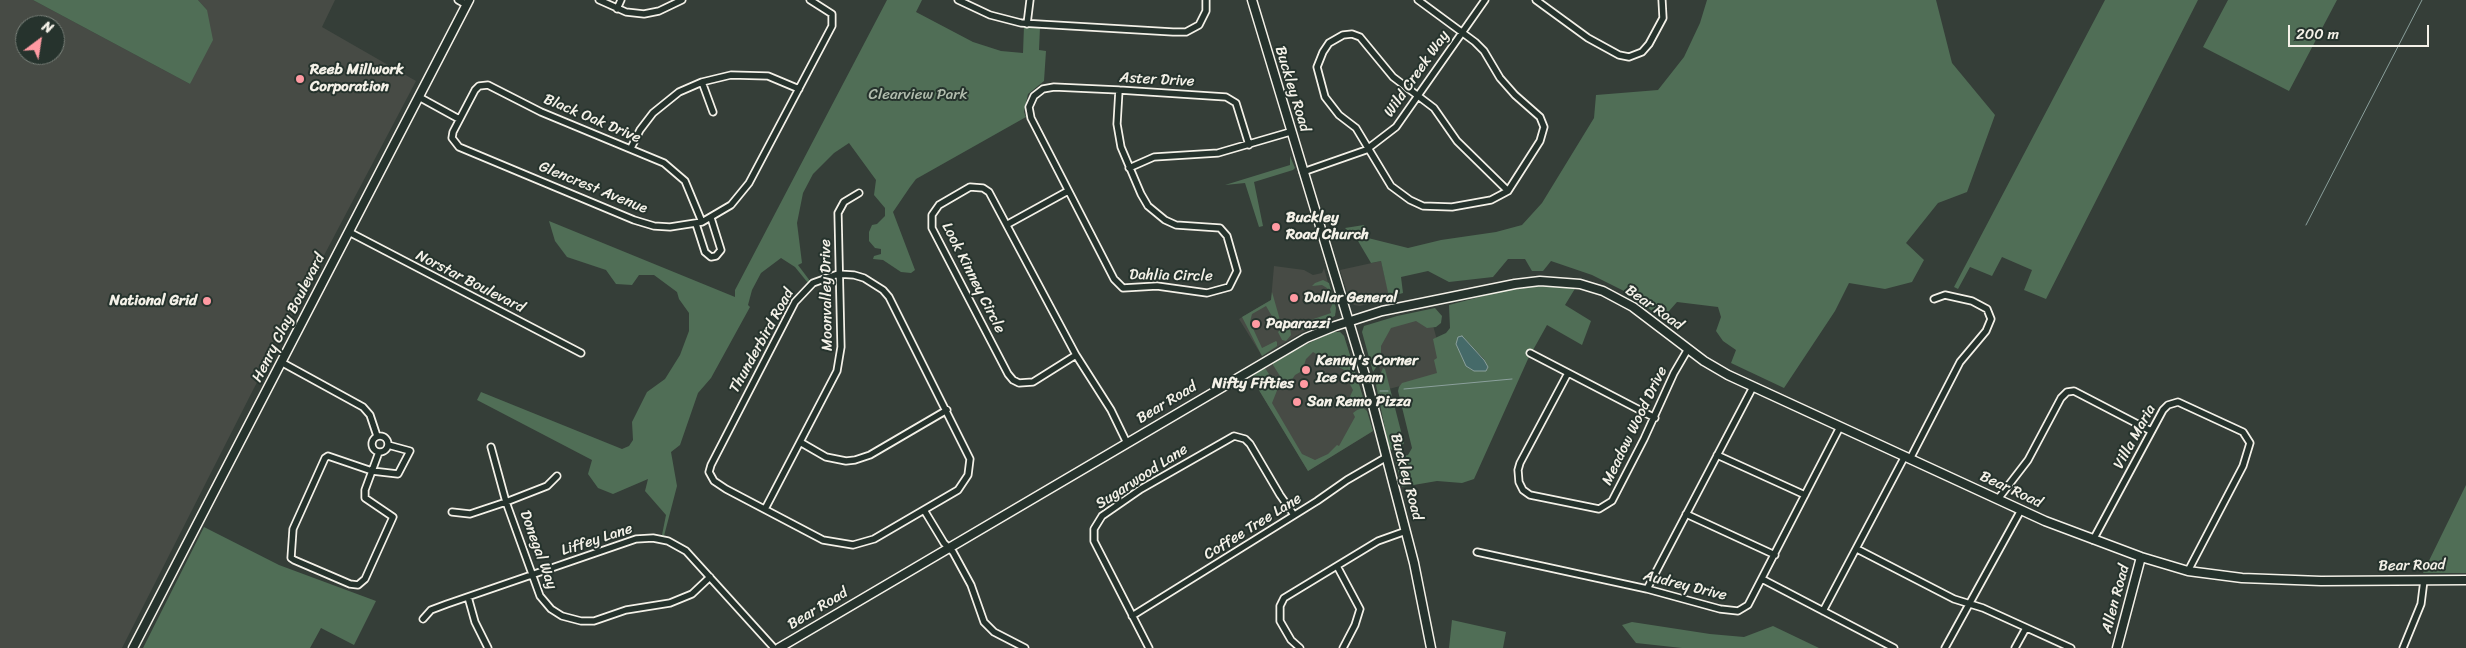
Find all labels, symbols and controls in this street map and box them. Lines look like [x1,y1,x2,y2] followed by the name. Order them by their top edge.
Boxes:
[37,14,58,41] text: N
[15,15,65,65] north arrow
[2291,15,2432,47] scale bar
[2296,21,2339,47] text: 200 m
[1381,27,1453,121] street label: Wild Creek Way
[1270,44,1314,134] street label: Buckley Road
[310,61,404,96] place label: Reeb Millwork Corporation
[1119,69,1195,91] street label: Aster Drive
[294,73,306,85] marker: Reeb Millwork Corporation
[869,86,967,104] park label: Clearview Park
[541,90,643,148] street label: Black Oak Drive
[536,158,650,218] street label: Glencrest Avenue
[1286,209,1369,244] place label: Buckley Road Church
[937,220,1009,336] street label: Look Kinney Circle
[1270,221,1282,233] marker: Buckley Road Church
[817,239,837,351] street label: Moonvalley Drive
[413,247,527,317] street label: Norstar Boulevard
[249,251,329,385] street label: Henry Clay Boulevard
[1129,266,1213,286] street label: Dahlia Circle
[1621,281,1687,335] street label: Bear Road
[726,286,798,396] street label: Thunderbird Road
[1304,289,1398,307] place label: Dollar General
[110,292,197,310] place label: National Grid
[1288,292,1300,304] marker: Dollar General
[201,295,213,307] marker: National Grid
[1266,315,1330,333] place label: Paparazzi
[1250,318,1262,330] marker: Paparazzi
[1316,352,1418,387] place label: Kenny's Corner Ice Cream
[1300,364,1312,376] marker: Kenny's Corner Ice Cream
[1598,364,1672,488] street label: Meadow Wood Drive
[1212,375,1294,393] place label: Nifty Fifties
[1134,378,1200,428] street label: Bear Road
[1298,378,1310,390] marker: Nifty Fifties
[1307,393,1411,411] place label: San Remo Pizza
[1291,396,1303,408] marker: San Remo Pizza
[2110,402,2160,472] street label: Villa Maria
[1386,432,1426,522] street label: Buckley Road
[1093,441,1191,513] street label: Sugarwood Lane
[1977,468,2045,512] street label: Bear Road
[1201,490,1305,564] street label: Coffee Tree Lane
[515,508,561,592] street label: Donegal Way
[559,520,635,560] street label: Liffey Lane
[2378,556,2446,576] street label: Bear Road
[2098,563,2134,635] street label: Allen Road
[1642,567,1728,605] street label: Audrey Drive
[785,584,851,634] street label: Bear Road

